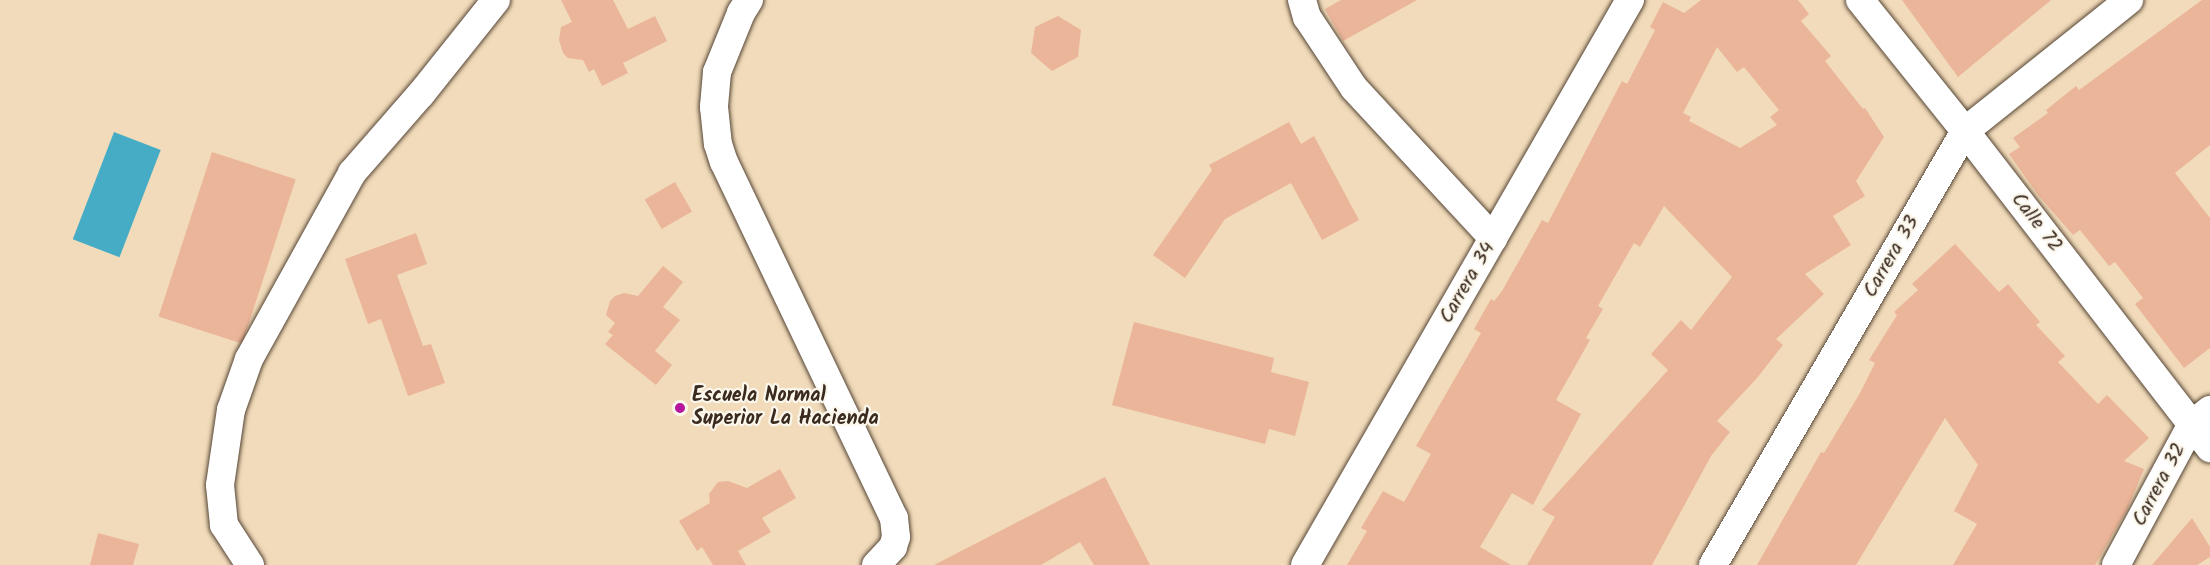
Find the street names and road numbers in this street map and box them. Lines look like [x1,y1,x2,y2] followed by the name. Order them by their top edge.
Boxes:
[2005,188,2067,258] street label: Calle 72
[1859,212,1925,302] street label: Carrera 33
[1435,238,1501,328] street label: Carrera 34
[2128,439,2192,531] street label: Carrera 32

